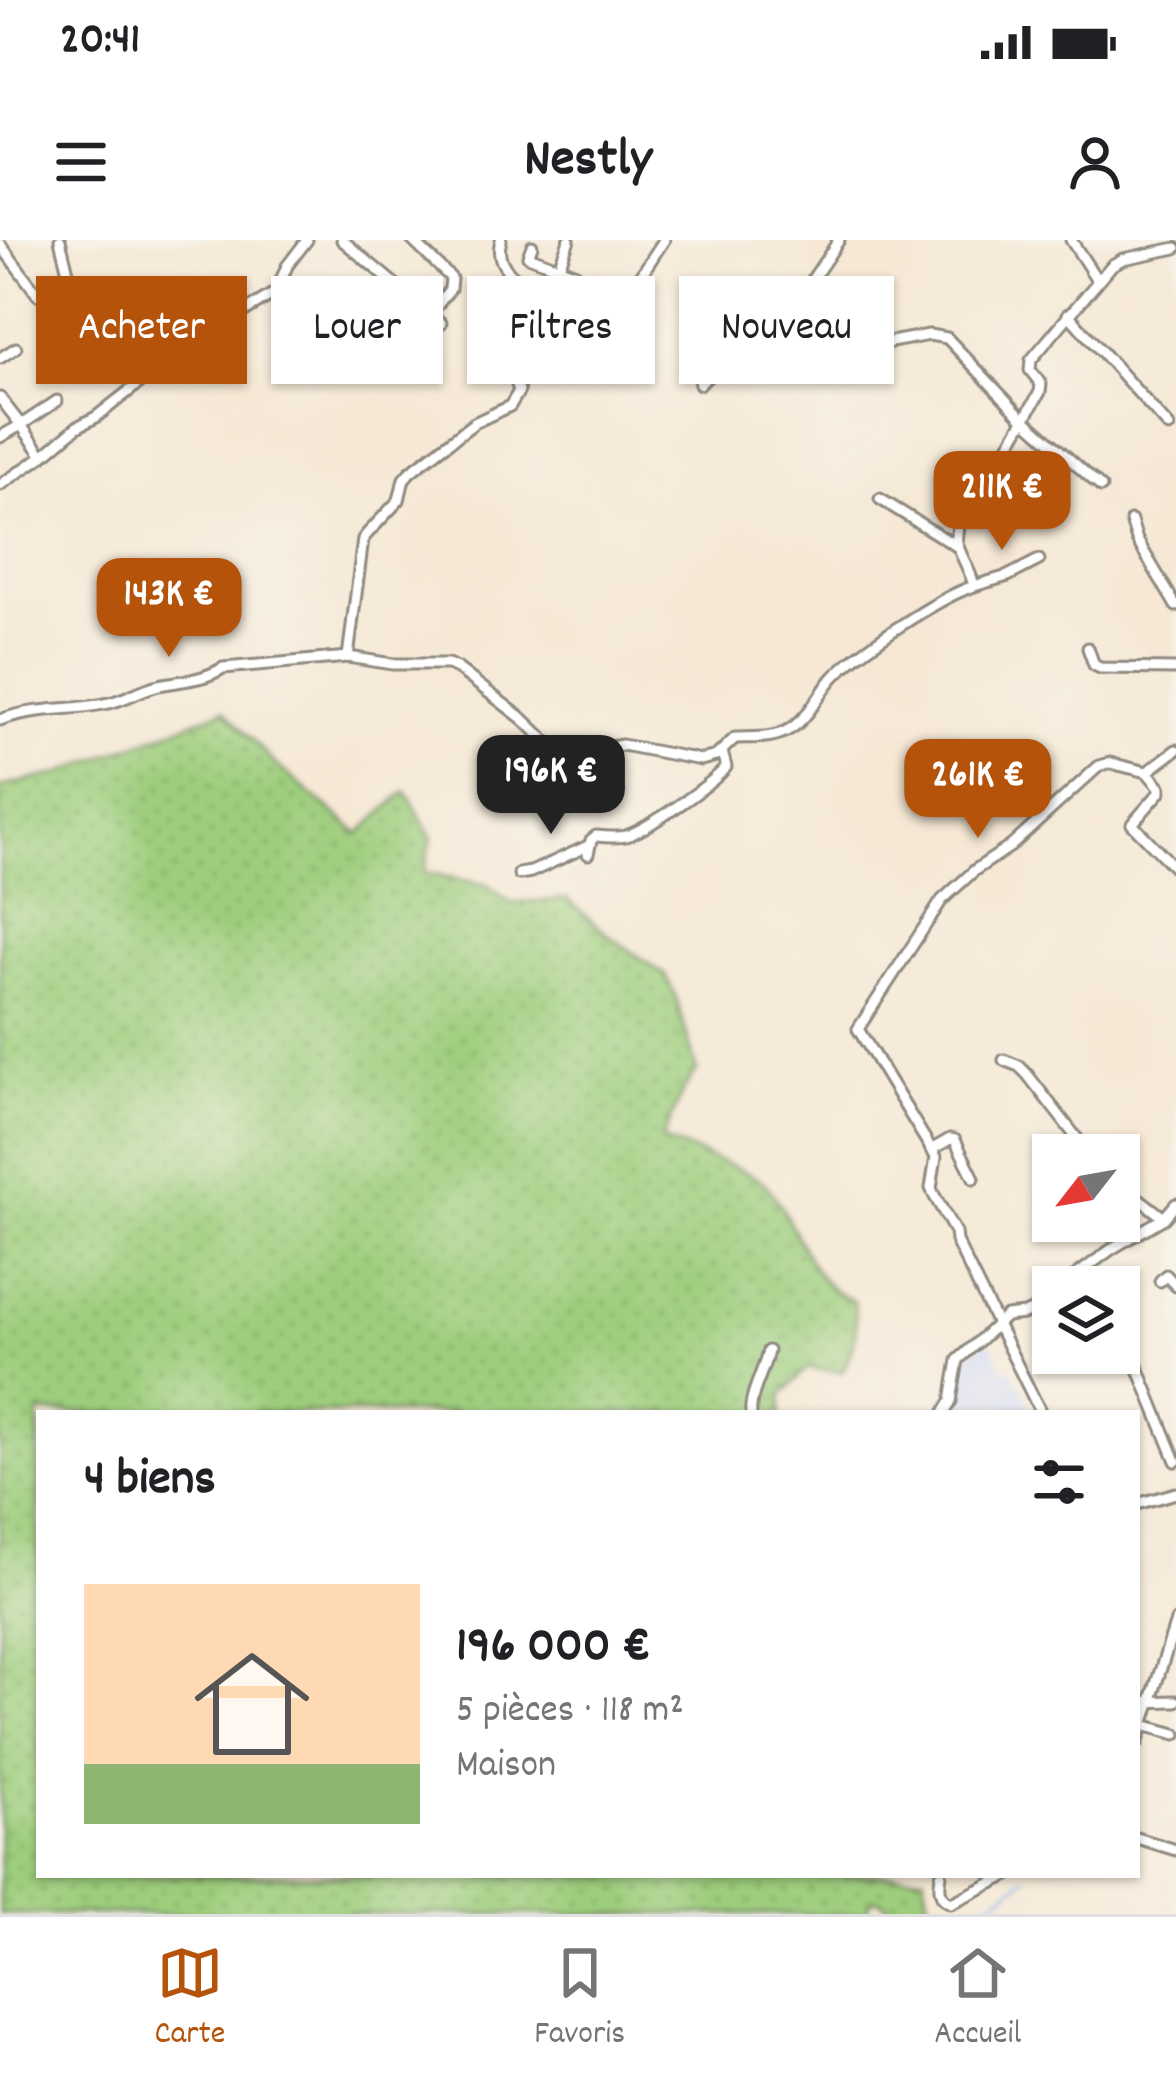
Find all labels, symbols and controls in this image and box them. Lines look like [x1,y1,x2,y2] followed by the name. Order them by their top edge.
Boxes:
[60,10,140,74] text: 20:41
[524,124,652,201] text: Nestly
[48,129,114,195] icon: menu
[1062,129,1128,195] icon: person
[36,276,247,384] chip: Acheter
[271,276,443,384] chip: Louer
[467,276,655,384] chip: Filtres
[679,276,894,384] chip: Nouveau
[904,451,1100,553] pin: 211K €
[961,462,1043,517] text: 211K €
[71,558,267,660] pin: 143K €
[124,569,214,624] text: 143K €
[453,735,649,837] pin: 196K €
[880,739,1076,841] pin: 261K €
[504,746,598,801] text: 196K €
[931,750,1025,805] text: 261K €
[1032,1134,1140,1242] north arrow
[1032,1134,1140,1374] map controls
[1032,1266,1140,1374] button: layers
[84,1446,216,1518] text: 4 biens
[1026,1449,1092,1515] icon: filters
[456,1613,651,1685] text: 196 000 €
[180,1632,324,1776] icon: home
[456,1685,684,1740] text: 5 pièces · 118 m²
[456,1740,556,1795] text: Maison
[155,1940,225,2059] tab: Carte
[534,1940,625,2059] tab: Favoris
[934,1940,1021,2059] tab: Accueil

